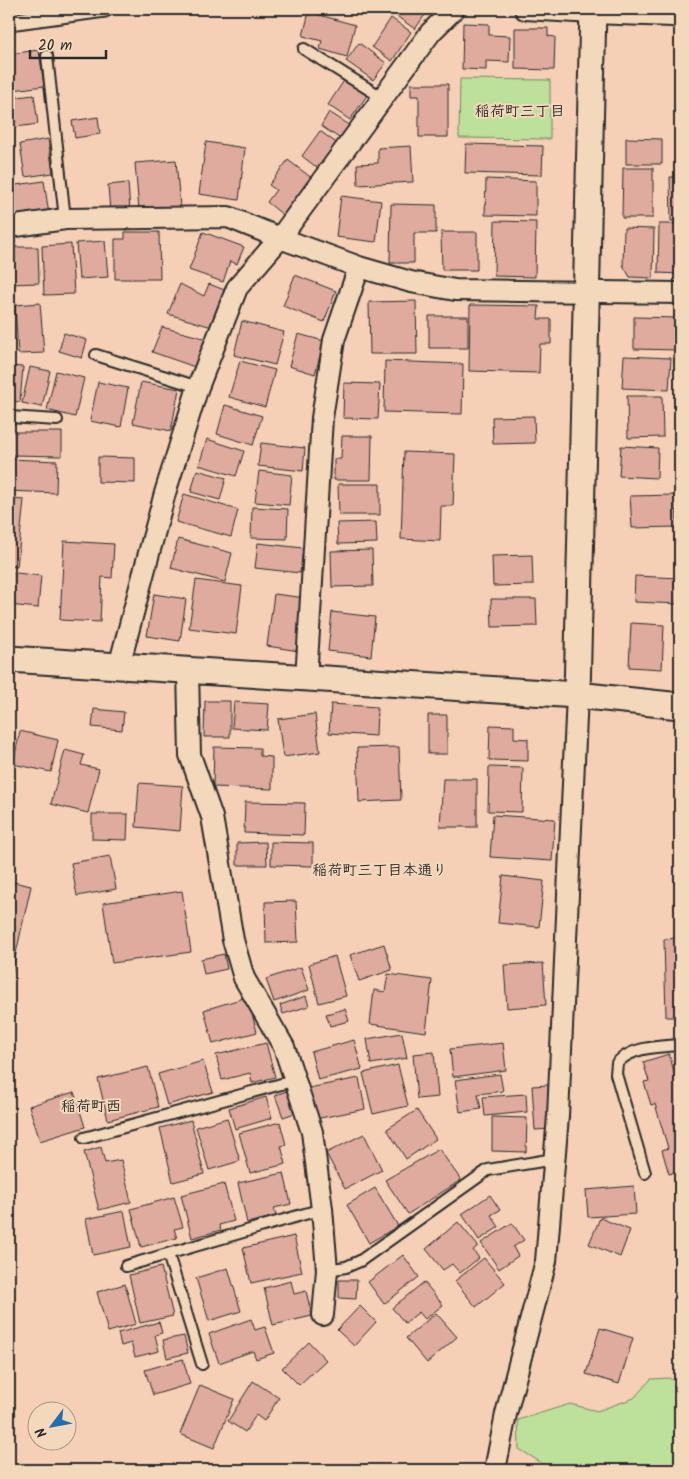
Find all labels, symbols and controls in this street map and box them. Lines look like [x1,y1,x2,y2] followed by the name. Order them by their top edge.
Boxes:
[30,28,106,60] scale bar
[38,34,72,58] text: 20 m
[475,100,565,124] district label: 稲荷町三丁目
[312,859,448,883] district label: 稲荷町三丁目本通り
[61,1095,121,1119] district label: 稲荷町西
[28,1402,78,1452] north arrow
[30,1423,53,1442] text: N

